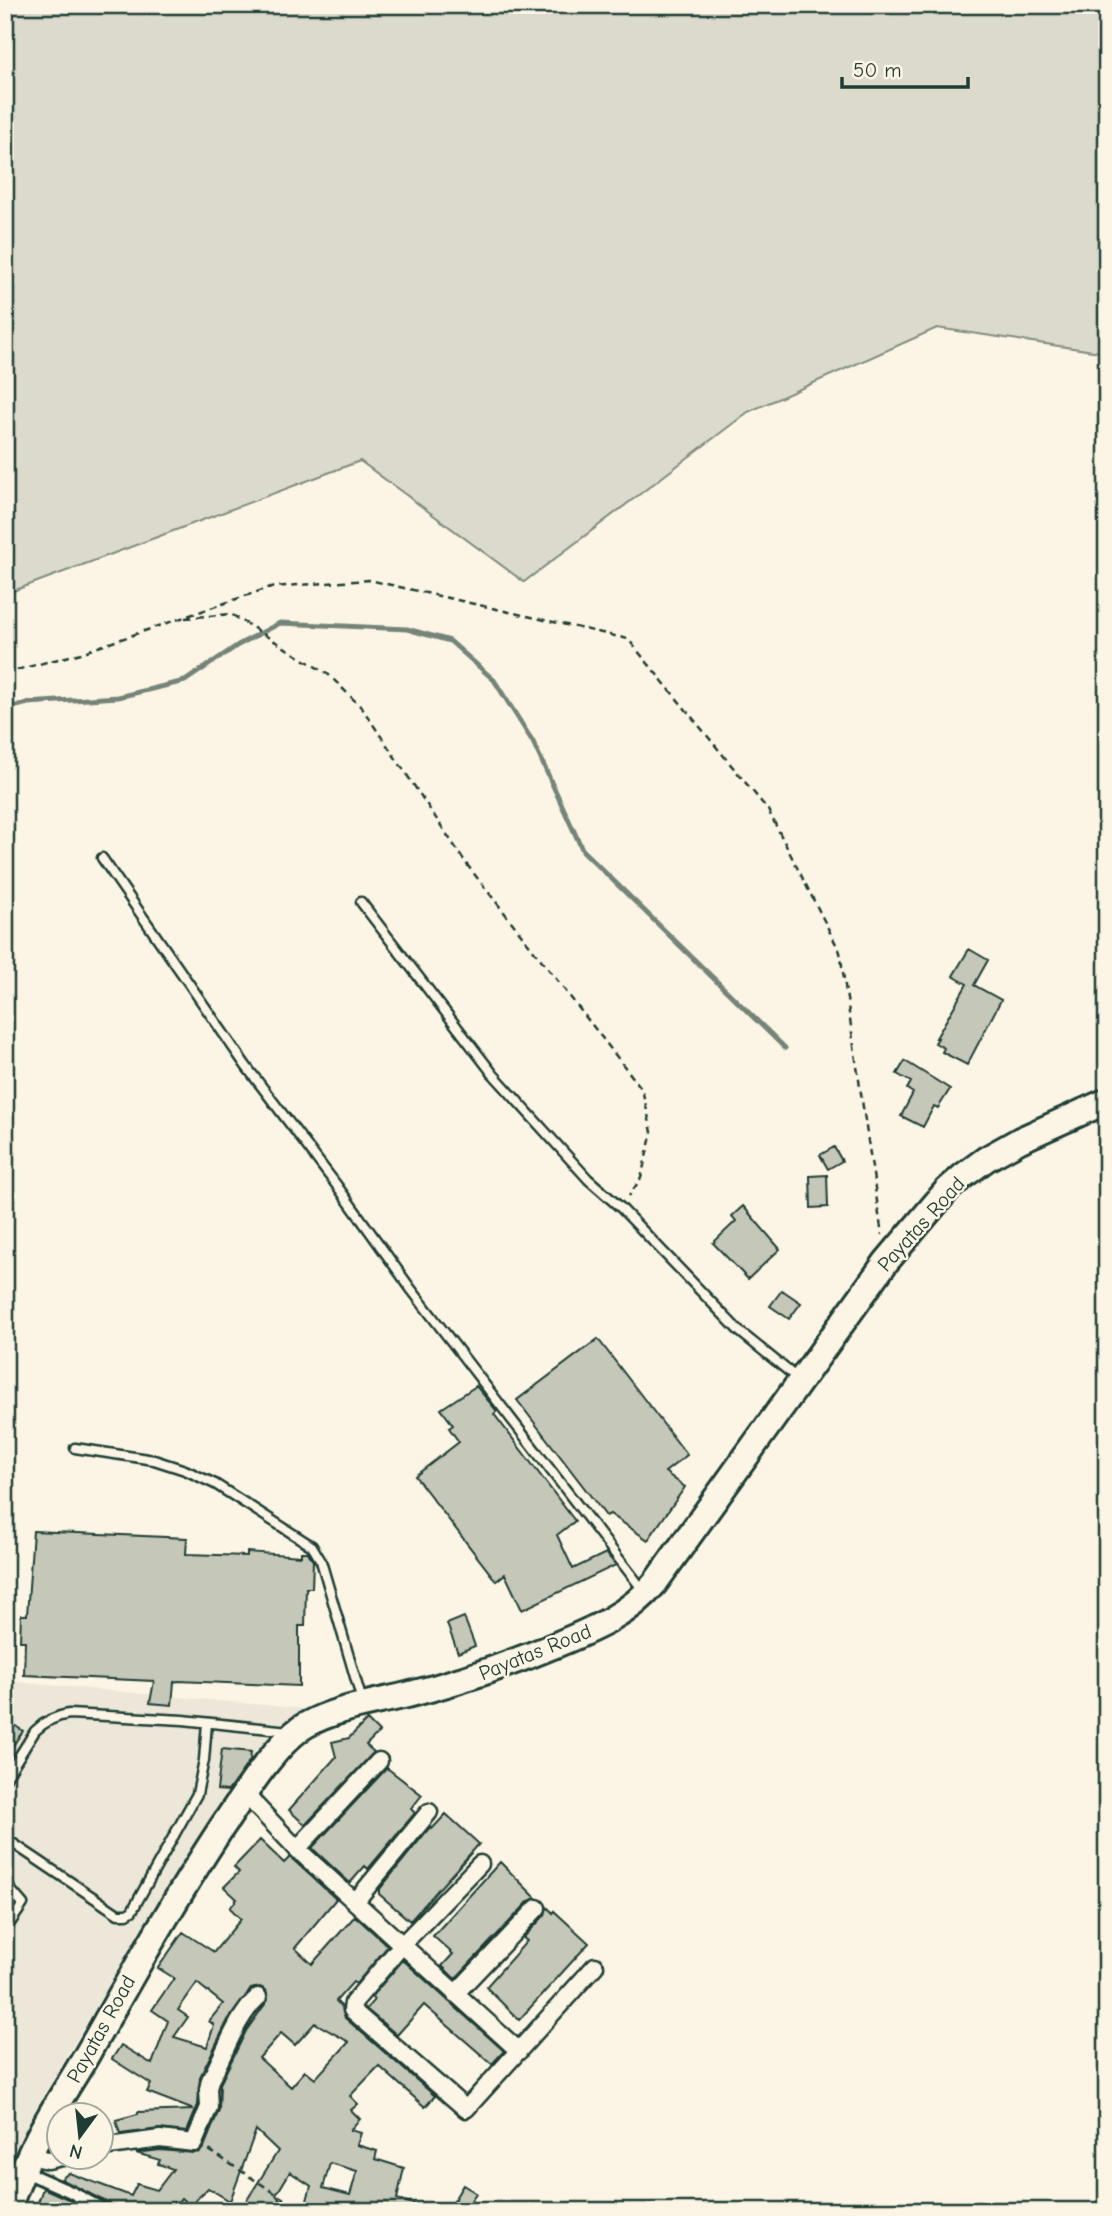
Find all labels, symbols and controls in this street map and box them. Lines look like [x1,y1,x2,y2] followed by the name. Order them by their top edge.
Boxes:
[842,46,968,90] scale bar
[853,58,902,82] text: 50 m
[872,1172,970,1276] street label: Payatas Road
[475,1619,595,1685] street label: Payatas Road
[62,1971,140,2087] street label: Payatas Road
[46,2100,116,2170] north arrow
[67,2139,85,2164] text: N

